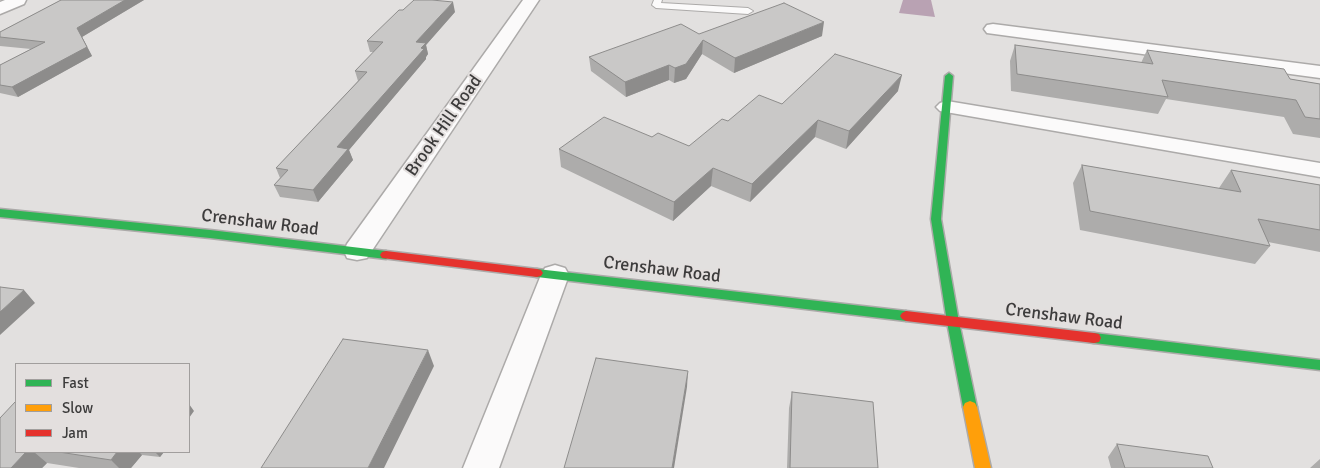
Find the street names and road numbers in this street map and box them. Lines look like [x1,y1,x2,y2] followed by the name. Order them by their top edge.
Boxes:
[401,71,487,181] street label: Brook Hill Road
[200,205,320,241] street label: Crenshaw Road
[602,252,722,288] street label: Crenshaw Road
[1004,299,1124,335] street label: Crenshaw Road

